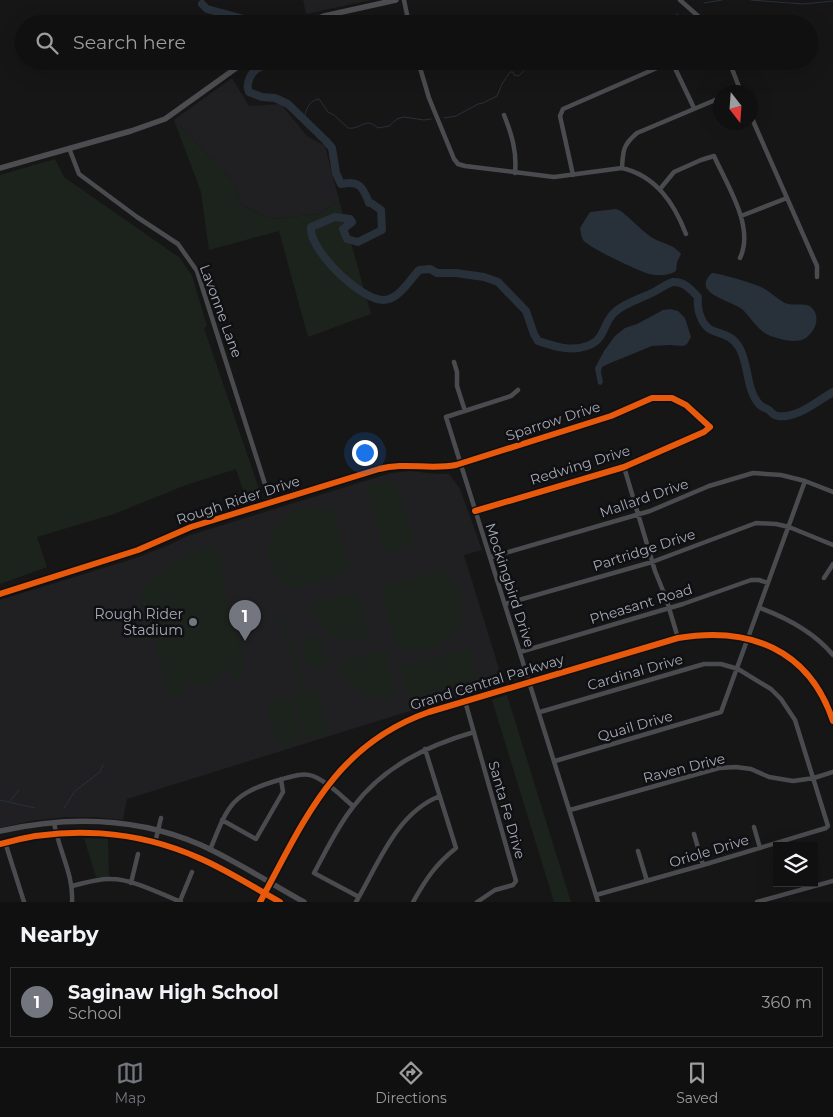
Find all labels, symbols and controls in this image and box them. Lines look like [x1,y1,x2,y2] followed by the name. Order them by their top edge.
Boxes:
[15,15,818,70] search box
[33,29,61,57] icon: search
[73,31,186,54] text: Search here
[713,85,758,130] north arrow
[196,262,246,360] street label: Lavonne Lane
[503,397,603,445] street label: Sparrow Drive
[352,440,378,466] your location
[528,441,632,489] street label: Redwing Drive
[174,472,302,528] street label: Rough Rider Drive
[597,474,691,522] street label: Mallard Drive
[481,521,539,649] street label: Mockingbird Drive
[590,525,698,575] street label: Partridge Drive
[587,580,695,628] street label: Pheasant Road
[229,600,261,641] pin: 1
[95,605,183,639] place label: Rough Rider Stadium
[187,616,199,628] marker: Rough Rider Stadium
[408,650,566,714] street label: Grand Central Parkway
[585,650,685,694] street label: Cardinal Drive
[595,707,675,745] street label: Quail Drive
[641,749,727,787] street label: Raven Drive
[484,759,530,861] street label: Santa Fe Drive
[667,830,751,872] street label: Oriole Drive
[773,842,818,887] map controls
[773,842,818,887] button: layers
[20,922,99,947] text: Nearby
[68,981,279,1004] text: Saginaw High School
[34,993,40,1012] text: 1
[761,993,812,1012] text: 360 m
[68,1004,122,1023] text: School
[115,1059,146,1107] tab: Map
[375,1059,447,1107] tab: Directions
[676,1059,718,1107] tab: Saved

